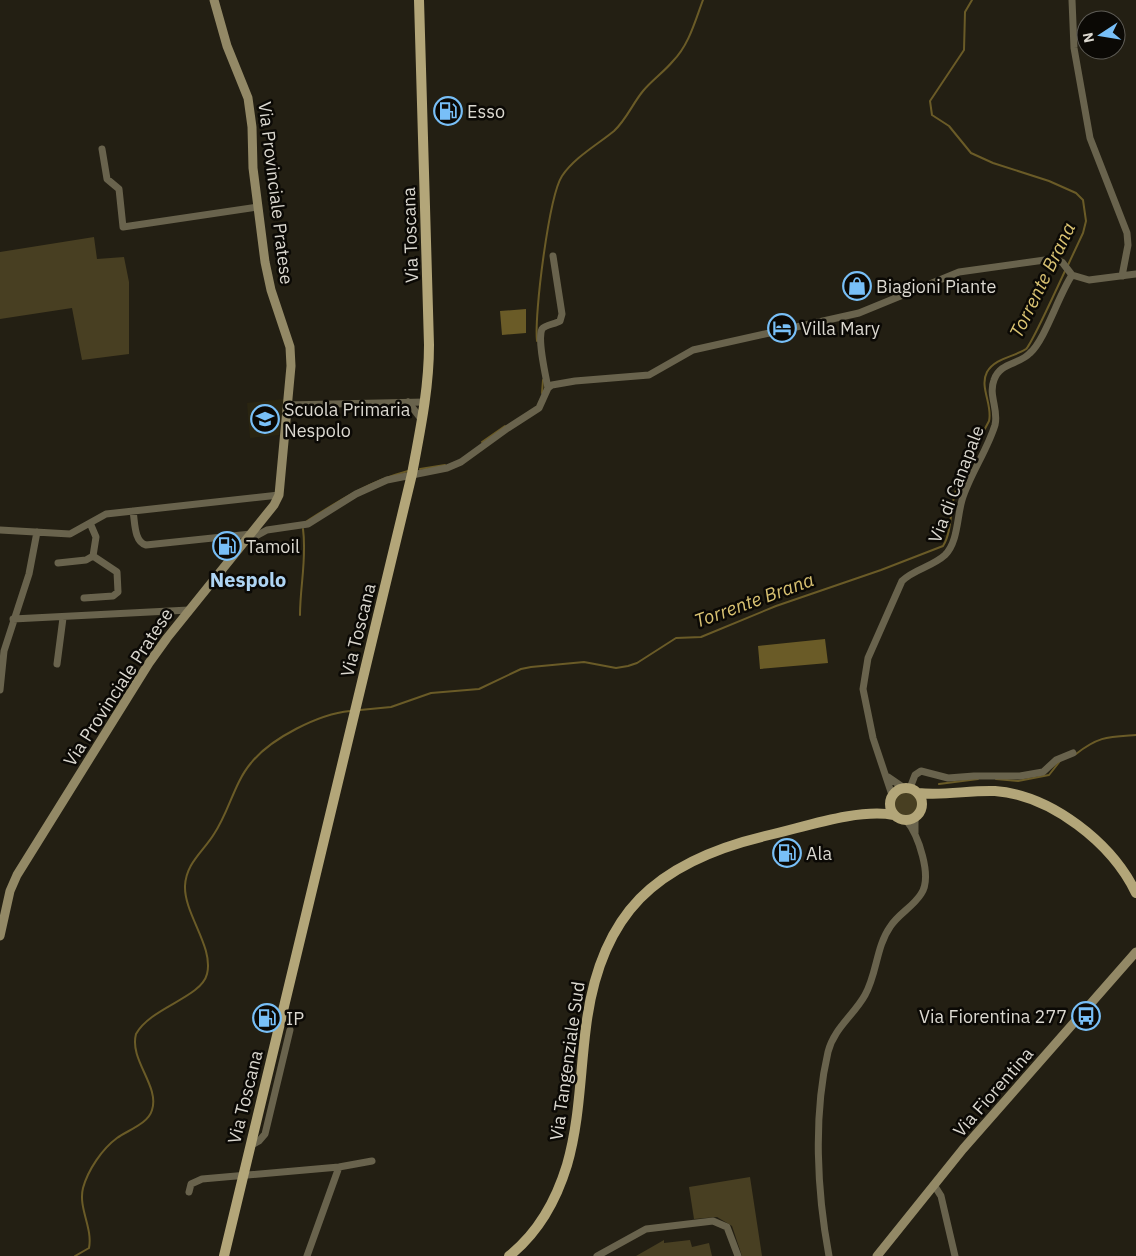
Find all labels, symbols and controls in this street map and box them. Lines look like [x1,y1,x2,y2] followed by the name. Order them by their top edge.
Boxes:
[1076,10,1126,60] north arrow
[1078,31,1098,45] text: N
[433,96,463,126] fuel station icon: Esso
[253,100,299,286] street label: Via Provinciale Pratese
[467,100,505,123] place label: Esso
[397,186,423,283] street label: Via Toscana
[1004,218,1080,342] water label: Torrente Brana
[842,271,872,301] shop icon: Biagioni Piante
[876,275,996,298] place label: Biagioni Piante
[767,313,797,343] hotel icon: Villa Mary
[801,317,880,340] place label: Villa Mary
[284,398,411,442] place label: Scuola Primaria Nespolo
[250,404,280,434] school or university icon: Scuola Primaria Nespolo
[923,422,989,546] street label: Via di Canapale
[212,531,242,561] fuel station icon: Tamoil
[246,535,300,558] place label: Tamoil
[210,566,286,593] district label: Nespolo
[691,567,817,633] water label: Torrente Brana
[335,580,381,679] street label: Via Toscana
[58,604,178,770] street label: Via Provinciale Pratese
[772,838,802,868] fuel station icon: Ala
[806,842,832,865] place label: Ala
[544,980,590,1142] street label: Via Tangenziale Sud
[1071,1001,1101,1031] bus stop icon: Via Fiorentina 277
[252,1003,282,1033] fuel station icon: IP
[919,1005,1067,1028] place label: Via Fiorentina 277
[286,1007,304,1030] place label: IP
[948,1042,1038,1142] street label: Via Fiorentina
[222,1047,268,1146] street label: Via Toscana

